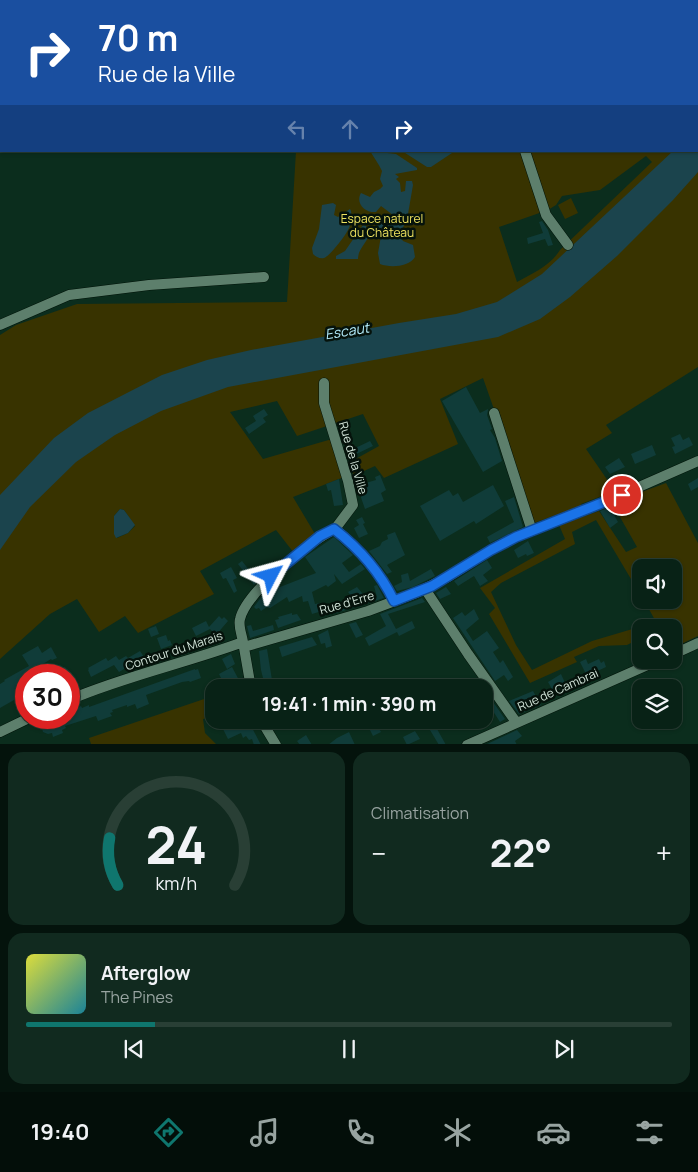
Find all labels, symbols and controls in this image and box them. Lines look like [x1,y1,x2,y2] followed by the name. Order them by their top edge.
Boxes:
[98,14,178,62] text: 70 m
[15,20,80,85] icon: right
[98,59,235,89] text: Rue de la Ville
[283,115,311,143] icon: left
[336,115,364,143] icon: ahead
[389,115,417,143] icon: right
[341,210,423,241] park label: Espace naturel du Château
[323,317,372,343] water label: Escaut
[335,420,372,496] street label: Rue de la Ville
[601,474,643,516] pin
[608,481,636,509] icon: arrive
[244,549,296,601] position arrow
[632,559,682,729] map controls
[632,559,682,609] button: sound
[318,587,376,618] street label: Rue d'Erre
[632,619,682,669] button: search
[123,627,225,674] street label: Contour du Marais
[15,664,80,729] speed limit sign: 30
[515,664,601,715] street label: Rue de Cambrai
[632,679,682,729] button: layers
[262,691,436,717] text: 19:41 · 1 min · 390 m
[371,802,469,824] text: Climatisation
[146,809,207,880] text: 24
[490,826,552,878] text: 22°
[371,834,386,872] text: −
[656,834,672,872] text: +
[156,871,197,895] text: km/h
[101,960,190,986] text: Afterglow
[101,986,173,1008] text: The Pines
[120,1035,148,1063] icon: previous
[335,1035,363,1063] icon: pause
[550,1035,578,1063] icon: next
[151,1115,186,1150] icon: directions
[247,1115,282,1150] icon: music
[343,1115,378,1150] icon: phone
[440,1115,475,1150] icon: climate
[536,1115,571,1150] icon: car
[632,1115,667,1150] icon: filters
[31,1117,89,1147] text: 19:40

